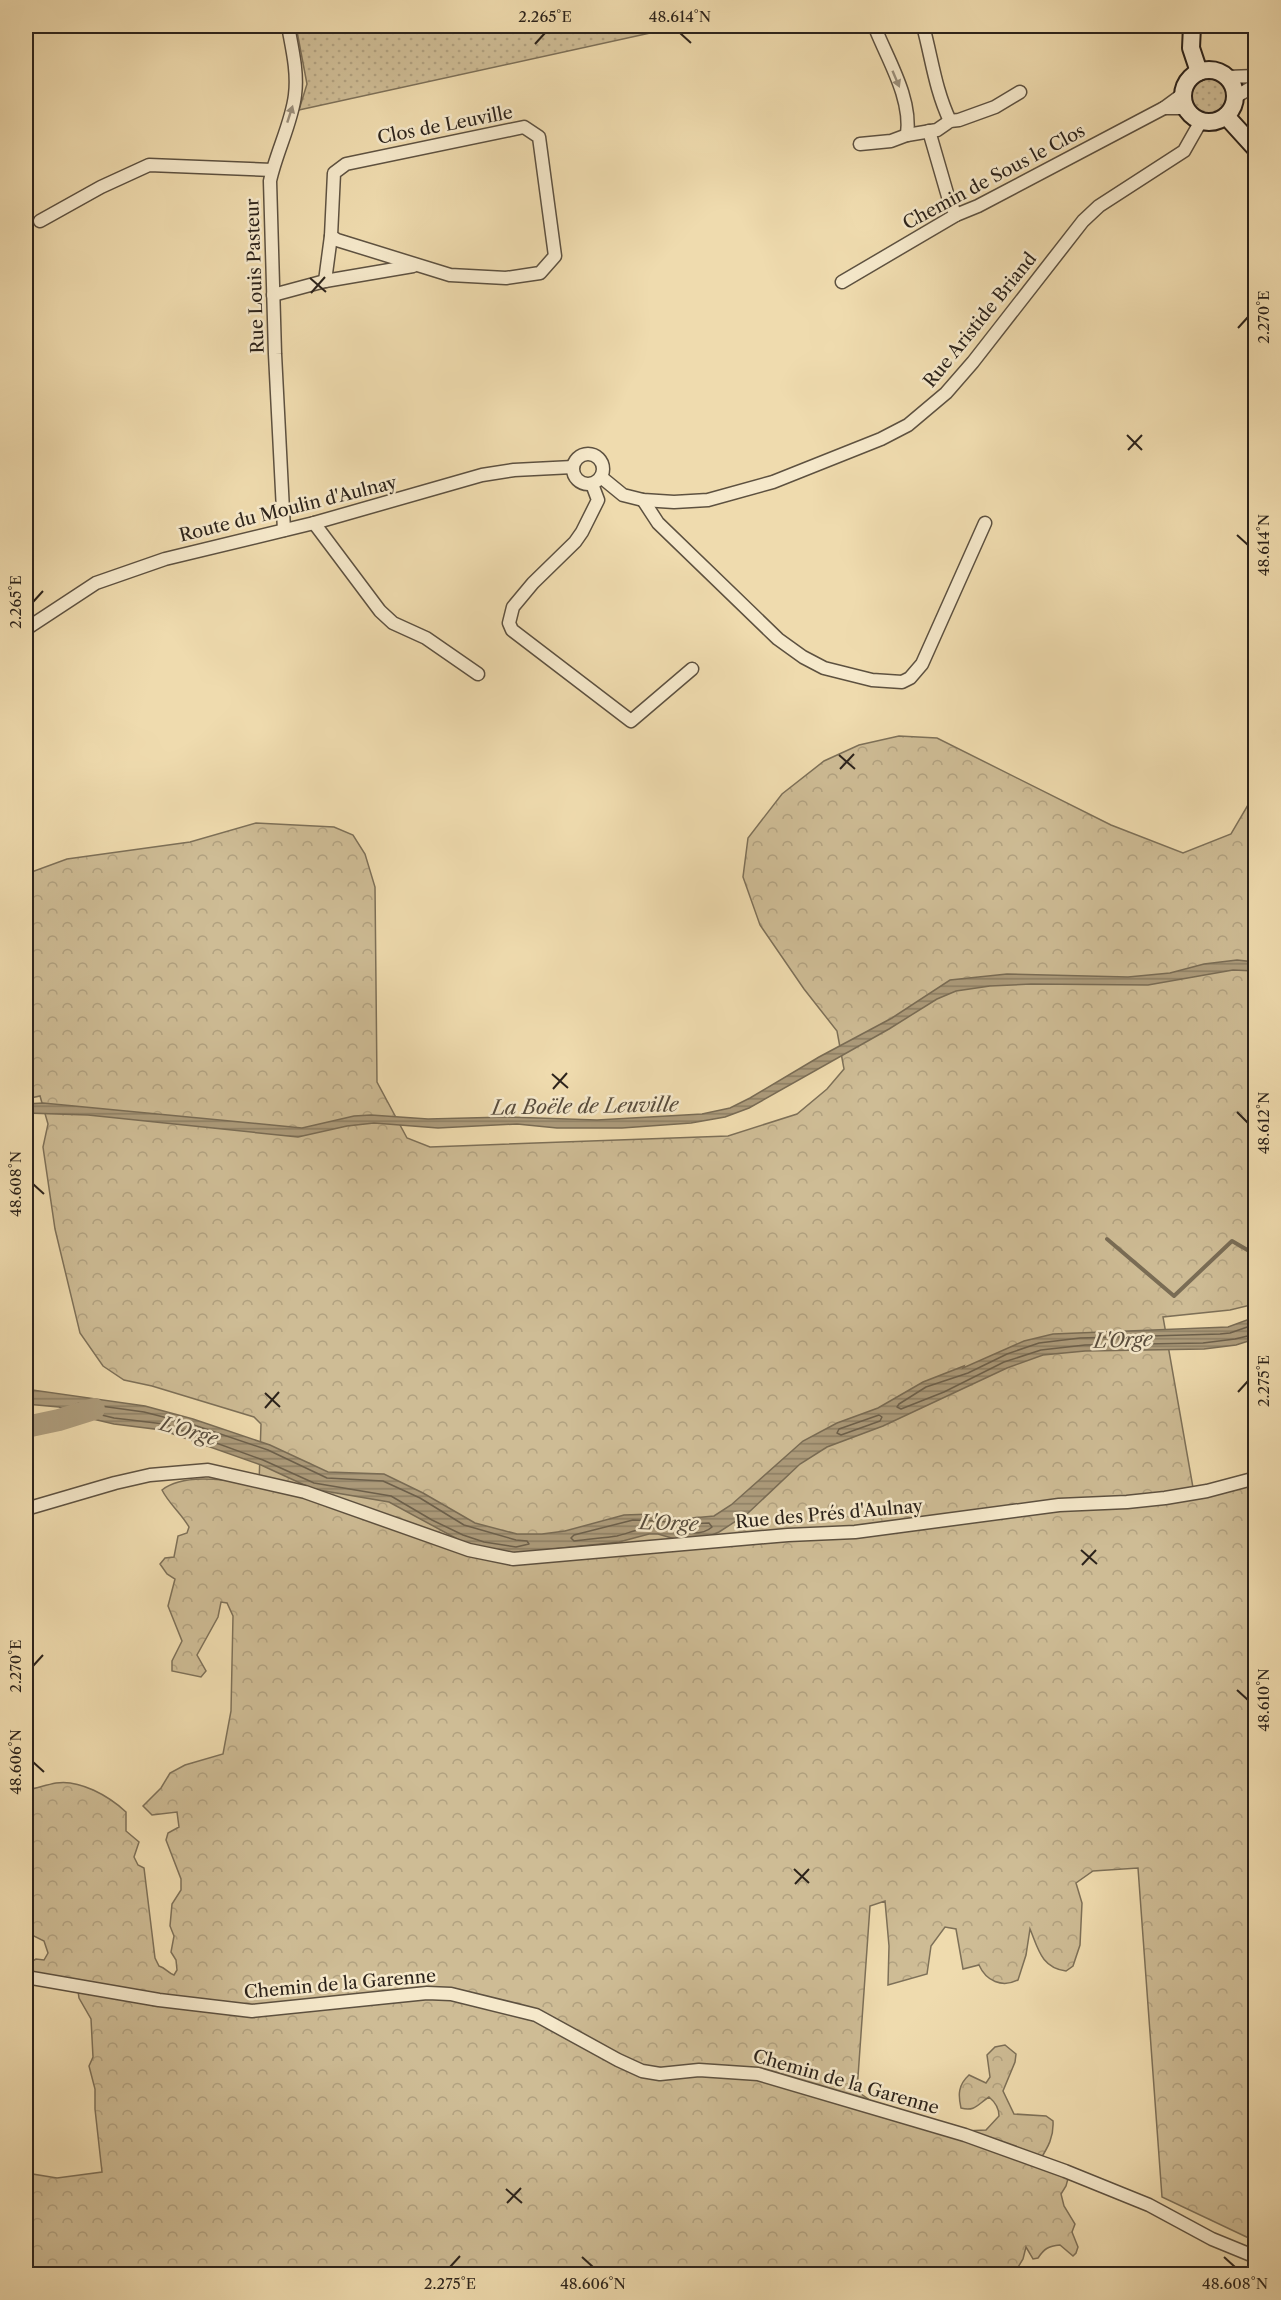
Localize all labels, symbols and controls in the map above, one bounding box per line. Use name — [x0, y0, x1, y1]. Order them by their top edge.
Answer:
text: 2.265°E — [518, 7, 572, 26]
text: 48.614°N — [649, 7, 711, 26]
one-way arrow — [892, 70, 902, 88]
street label: Clos de Leuville — [375, 101, 515, 149]
one-way arrow — [285, 105, 295, 123]
street label: Chemin de Sous le Clos — [899, 120, 1089, 234]
street label: Rue Louis Pasteur — [241, 198, 269, 354]
street label: Rue Aristide Briand — [919, 248, 1041, 392]
text: 2.270°E — [1254, 290, 1273, 344]
street label: Route du Moulin d'Aulnay — [177, 471, 400, 547]
text: 48.614°N — [1254, 514, 1273, 576]
text: 2.265°E — [6, 575, 25, 629]
water label: La Boële de Leuville — [489, 1092, 680, 1120]
text: 48.612°N — [1254, 1092, 1273, 1154]
text: 48.608°N — [6, 1151, 25, 1217]
water label: L'Orge — [1091, 1327, 1154, 1353]
text: 2.275°E — [1254, 1355, 1273, 1407]
water label: L'Orge — [155, 1411, 222, 1451]
street label: Rue des Prés d'Aulnay — [734, 1495, 925, 1533]
water label: L'Orge — [637, 1510, 700, 1536]
text: 2.270°E — [6, 1639, 25, 1693]
text: 48.610°N — [1254, 1668, 1273, 1732]
text: 48.606°N — [6, 1729, 25, 1795]
street label: Chemin de la Garenne — [243, 1965, 437, 2003]
street label: Chemin de la Garenne — [750, 2045, 942, 2119]
text: 2.275°E — [424, 2274, 476, 2293]
text: 48.606°N — [560, 2274, 626, 2293]
text: 48.608°N — [1202, 2274, 1268, 2293]

